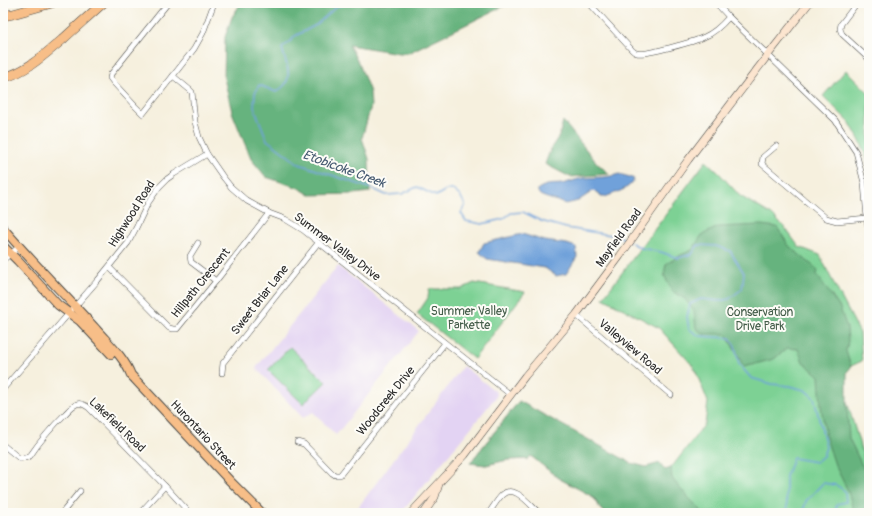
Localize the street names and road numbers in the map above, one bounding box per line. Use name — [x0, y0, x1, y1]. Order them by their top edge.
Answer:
street label: Highwood Road — [106, 178, 159, 250]
street label: Mayfield Road — [593, 206, 645, 270]
street label: Summer Valley Drive — [291, 210, 383, 284]
street label: Hillpath Crescent — [168, 245, 234, 321]
street label: Sweet Briar Lane — [228, 262, 292, 338]
street label: Valleyview Road — [595, 316, 665, 378]
street label: Woodcreek Drive — [354, 363, 418, 438]
street label: Lakefield Road — [86, 394, 148, 456]
street label: Hurontario Street — [167, 397, 239, 473]

